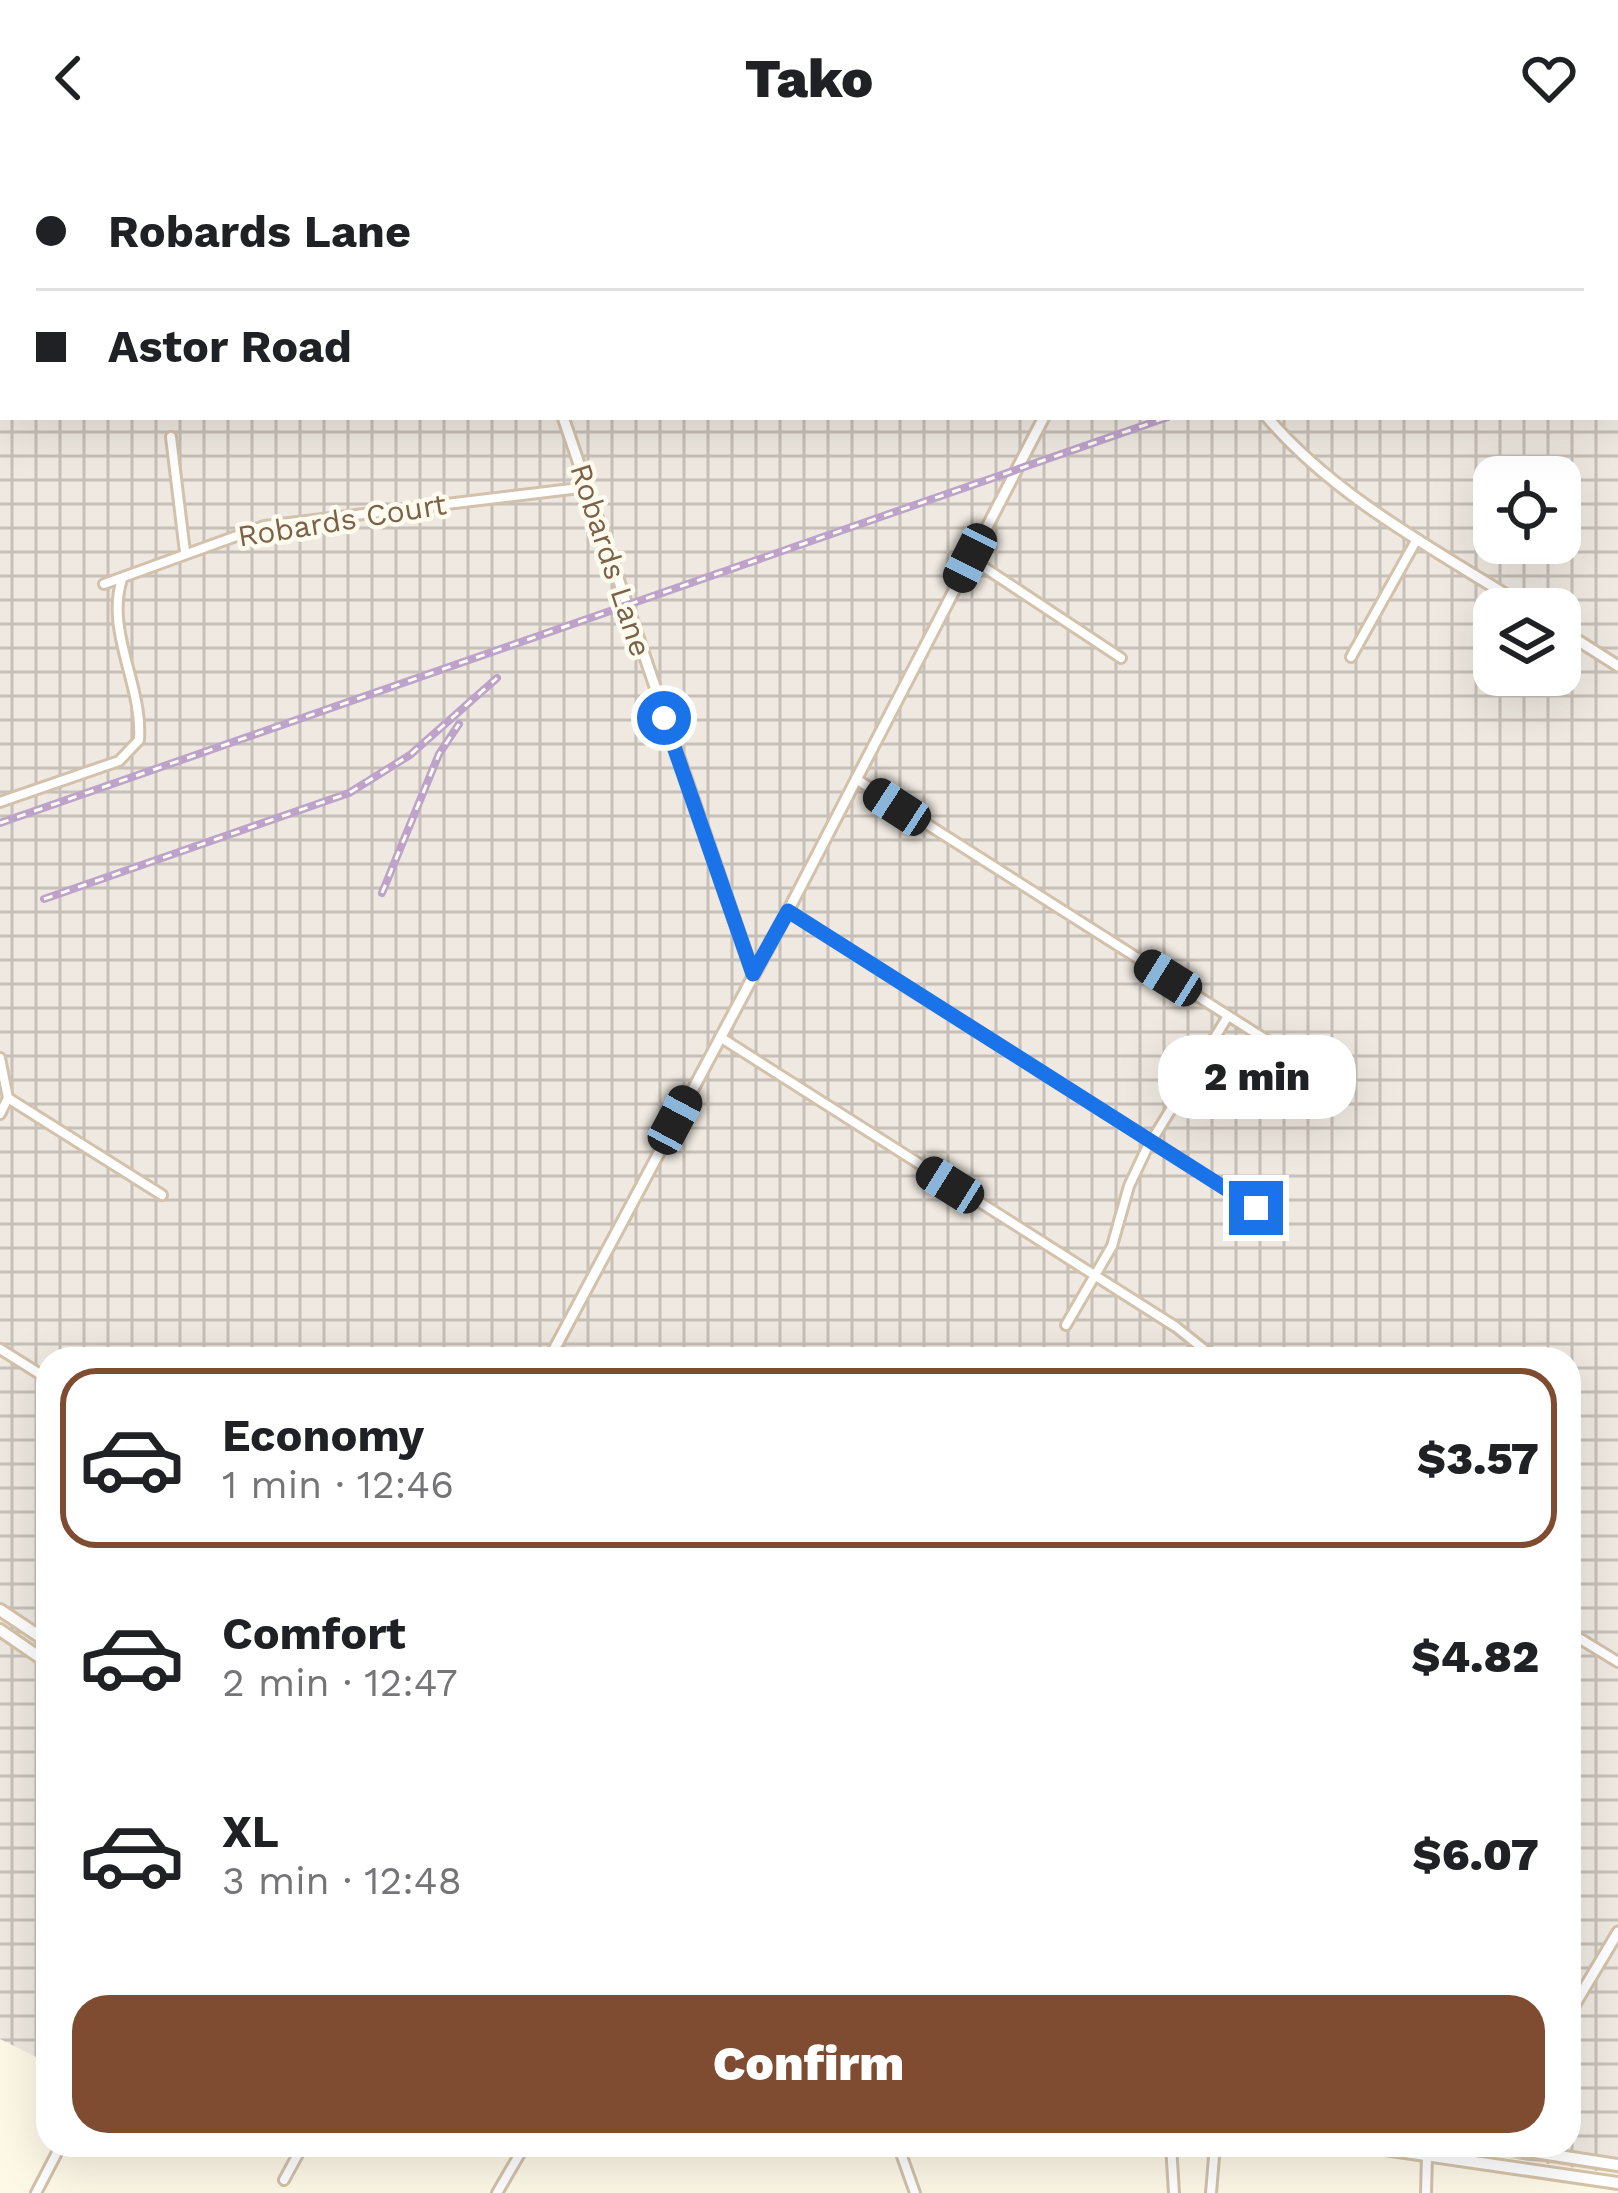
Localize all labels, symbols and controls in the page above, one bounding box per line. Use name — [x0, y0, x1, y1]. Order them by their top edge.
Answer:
icon: back — [36, 45, 102, 111]
icon: heart — [1516, 45, 1582, 111]
text: Tako — [745, 47, 873, 110]
text: Robards Lane — [108, 205, 411, 258]
text: Astor Road — [108, 320, 352, 373]
map controls — [1473, 456, 1581, 696]
button: locate — [1473, 456, 1581, 564]
street label: Robards Lane — [563, 459, 659, 661]
street label: Robards Court — [235, 486, 449, 554]
car — [938, 518, 1002, 598]
button: layers — [1473, 588, 1581, 696]
route start — [637, 691, 691, 745]
car — [857, 772, 937, 842]
car — [1128, 944, 1208, 1012]
callout: 2 min — [1157, 1034, 1355, 1118]
text: 2 min — [1204, 1054, 1310, 1099]
car — [642, 1080, 708, 1160]
car — [910, 1151, 990, 1219]
route end — [1229, 1181, 1283, 1235]
icon: car — [78, 1404, 186, 1512]
text: Economy — [222, 1409, 424, 1462]
text: $3.57 — [1417, 1432, 1539, 1485]
text: 1 min · 12:46 — [222, 1462, 454, 1507]
icon: car — [78, 1602, 186, 1710]
text: Comfort — [222, 1607, 406, 1660]
text: $4.82 — [1411, 1630, 1539, 1683]
text: 2 min · 12:47 — [222, 1660, 458, 1705]
icon: car — [78, 1800, 186, 1908]
text: XL — [222, 1805, 279, 1858]
text: $6.07 — [1413, 1828, 1539, 1881]
text: 3 min · 12:48 — [222, 1858, 462, 1903]
button: Confirm — [72, 1995, 1545, 2133]

